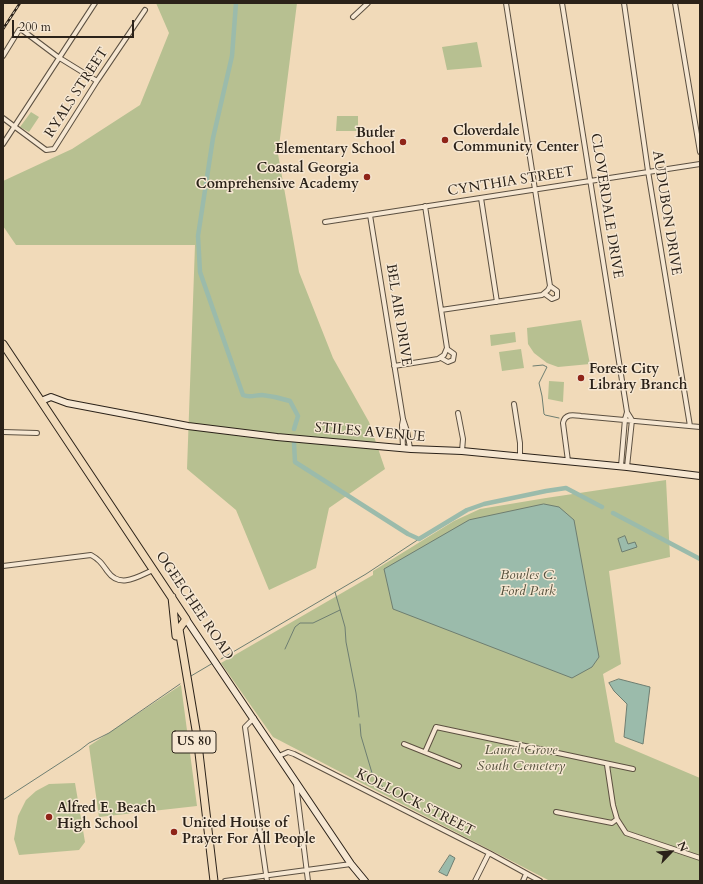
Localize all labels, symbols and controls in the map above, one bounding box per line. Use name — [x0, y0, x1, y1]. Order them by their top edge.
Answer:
scale bar — [14, 12, 136, 38]
text: 200 m — [19, 19, 51, 35]
street label: RYALS STREET — [42, 45, 112, 141]
place label: Cloverdale Community Center — [453, 124, 579, 156]
place label: Butler Elementary School — [275, 126, 395, 158]
street label: CLOVERDALE DRIVE — [586, 132, 626, 280]
marker: Cloverdale Community Center — [440, 135, 450, 145]
marker: Butler Elementary School — [398, 137, 408, 147]
street label: AUDUBON DRIVE — [648, 149, 684, 277]
place label: Coastal Georgia Comprehensive Academy — [196, 161, 359, 194]
street label: CYNTHIA STREET — [446, 164, 576, 200]
marker: Coastal Georgia Comprehensive Academy — [362, 172, 372, 182]
street label: BEL AIR DRIVE — [382, 263, 414, 367]
place label: Forest City Library Branch — [589, 362, 687, 394]
marker: Forest City Library Branch — [576, 373, 586, 383]
street label: STILES AVENUE — [314, 420, 426, 446]
street label: OGEECHEE ROAD — [152, 549, 236, 663]
park label: Bowles C. Ford Park — [500, 568, 556, 600]
road number: US 80 — [172, 731, 216, 753]
park label: Laurel Grove South Cemetery — [477, 743, 565, 776]
street label: KOLLOCK STREET — [353, 766, 477, 840]
place label: Alfred E. Beach High School — [57, 801, 156, 834]
marker: Alfred E. Beach High School — [44, 812, 54, 822]
place label: United House of Prayer For All People — [182, 816, 316, 848]
marker: United House of Prayer For All People — [169, 827, 179, 837]
north arrow — [651, 832, 691, 872]
text: N — [674, 839, 691, 854]

